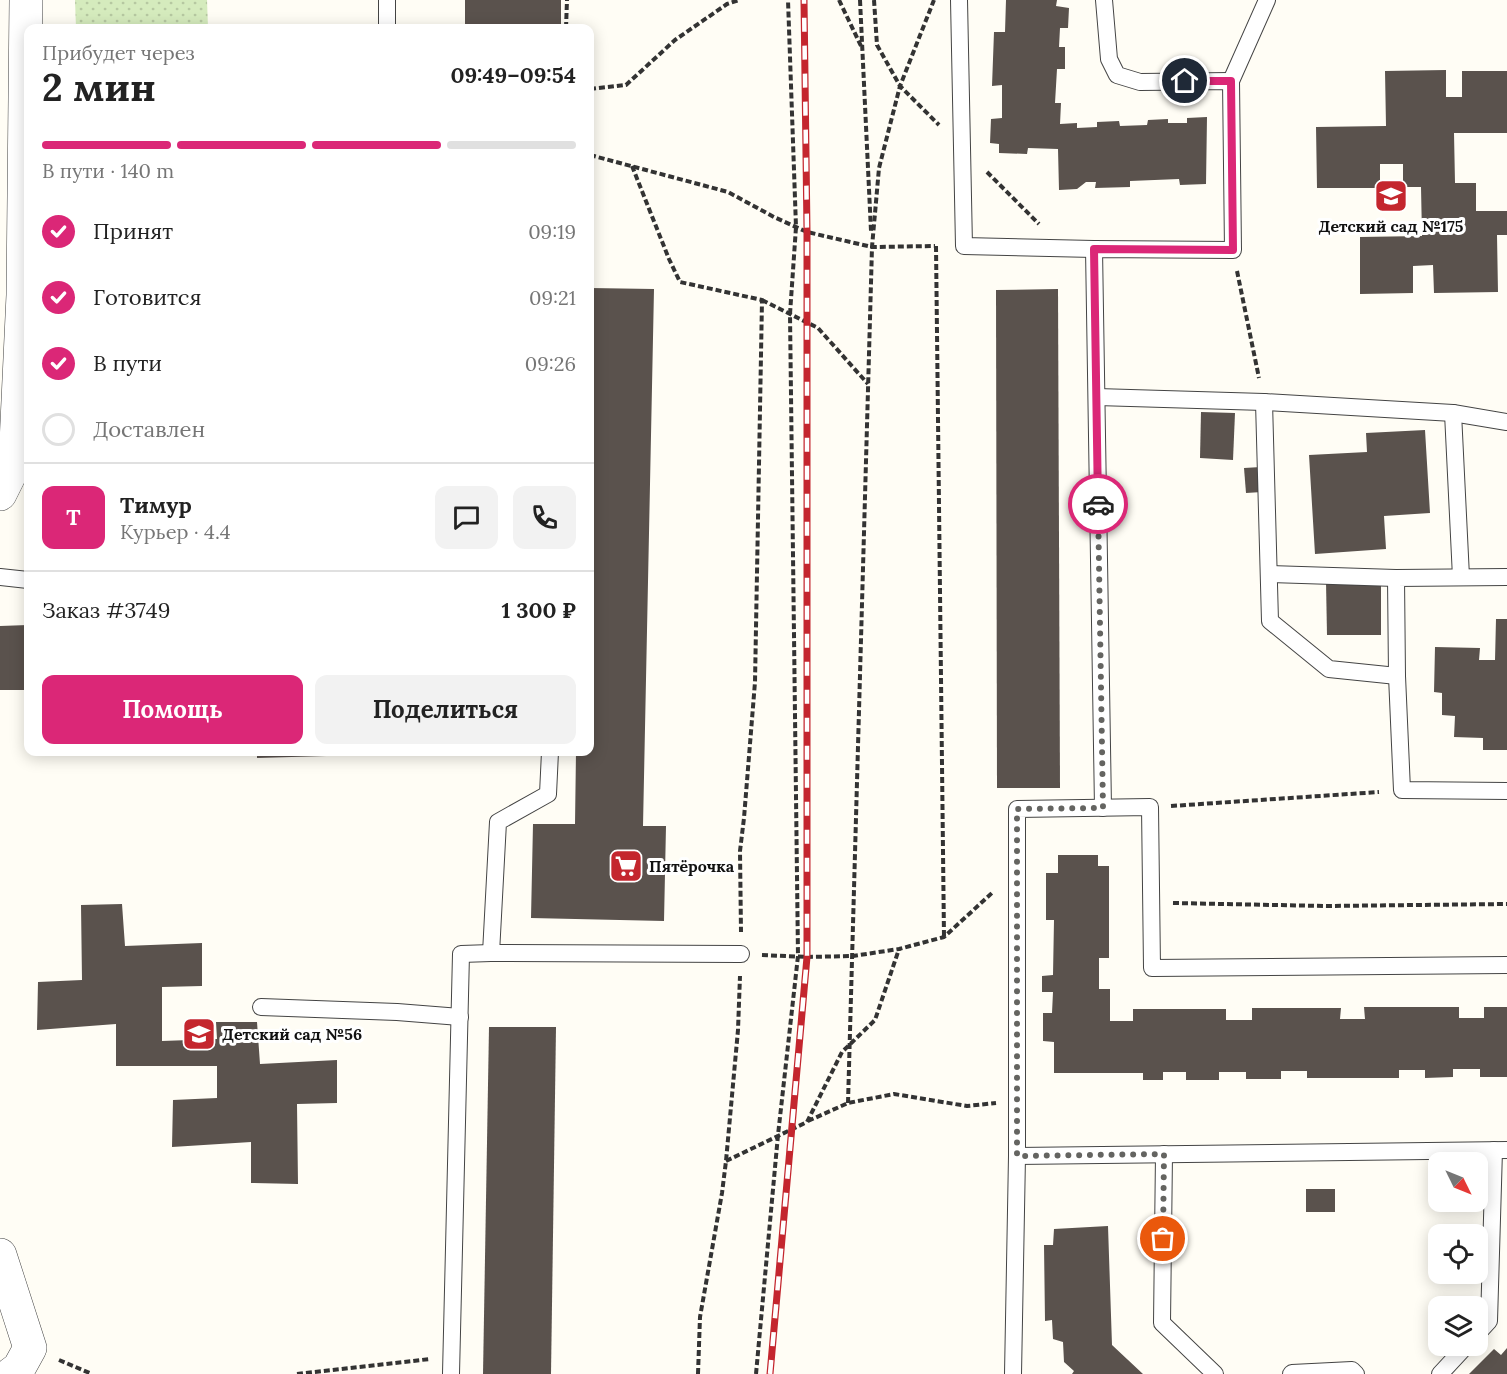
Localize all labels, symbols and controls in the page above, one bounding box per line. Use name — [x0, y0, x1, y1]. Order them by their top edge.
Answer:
text: Прибудет через — [42, 40, 195, 65]
pin — [1159, 55, 1210, 106]
text: 09:49–09:54 — [450, 61, 576, 89]
text: 2 мин — [42, 62, 156, 112]
icon: home — [1168, 64, 1201, 97]
text: В пути · 140 m — [42, 158, 174, 183]
school or university icon: Детский сад №175 — [1373, 178, 1409, 214]
icon: check — [42, 215, 75, 248]
place label: Детский сад №175 — [1319, 216, 1464, 236]
text: Принят — [93, 217, 173, 245]
text: 09:19 — [528, 219, 576, 244]
icon: check — [42, 281, 75, 314]
text: Готовится — [93, 283, 202, 311]
text: 09:21 — [529, 285, 576, 310]
icon: check — [42, 347, 75, 380]
text: В пути — [93, 349, 162, 377]
text: 09:26 — [525, 351, 576, 376]
text: Доставлен — [93, 415, 205, 443]
courier — [1068, 474, 1128, 534]
button: chat — [435, 486, 498, 549]
button: phone — [513, 486, 576, 549]
icon: car — [1082, 488, 1115, 521]
text: Тимур — [120, 491, 192, 519]
text: Т — [66, 503, 81, 531]
text: Курьер · 4.4 — [120, 519, 231, 544]
text: Заказ #3749 — [42, 596, 170, 624]
text: 1 300 ₽ — [502, 596, 576, 624]
button: Помощь — [42, 675, 303, 744]
button: Поделиться — [315, 675, 576, 744]
supermarket icon: Пятёрочка — [608, 848, 644, 884]
place label: Пятёрочка — [649, 856, 735, 876]
school or university icon: Детский сад №56 — [181, 1016, 217, 1052]
place label: Детский сад №56 — [222, 1024, 362, 1044]
north arrow — [1428, 1152, 1488, 1212]
map controls — [1428, 1152, 1488, 1356]
pin — [1137, 1213, 1188, 1264]
icon: bag — [1146, 1222, 1179, 1255]
button: locate — [1428, 1224, 1488, 1284]
button: layers — [1428, 1296, 1488, 1356]

